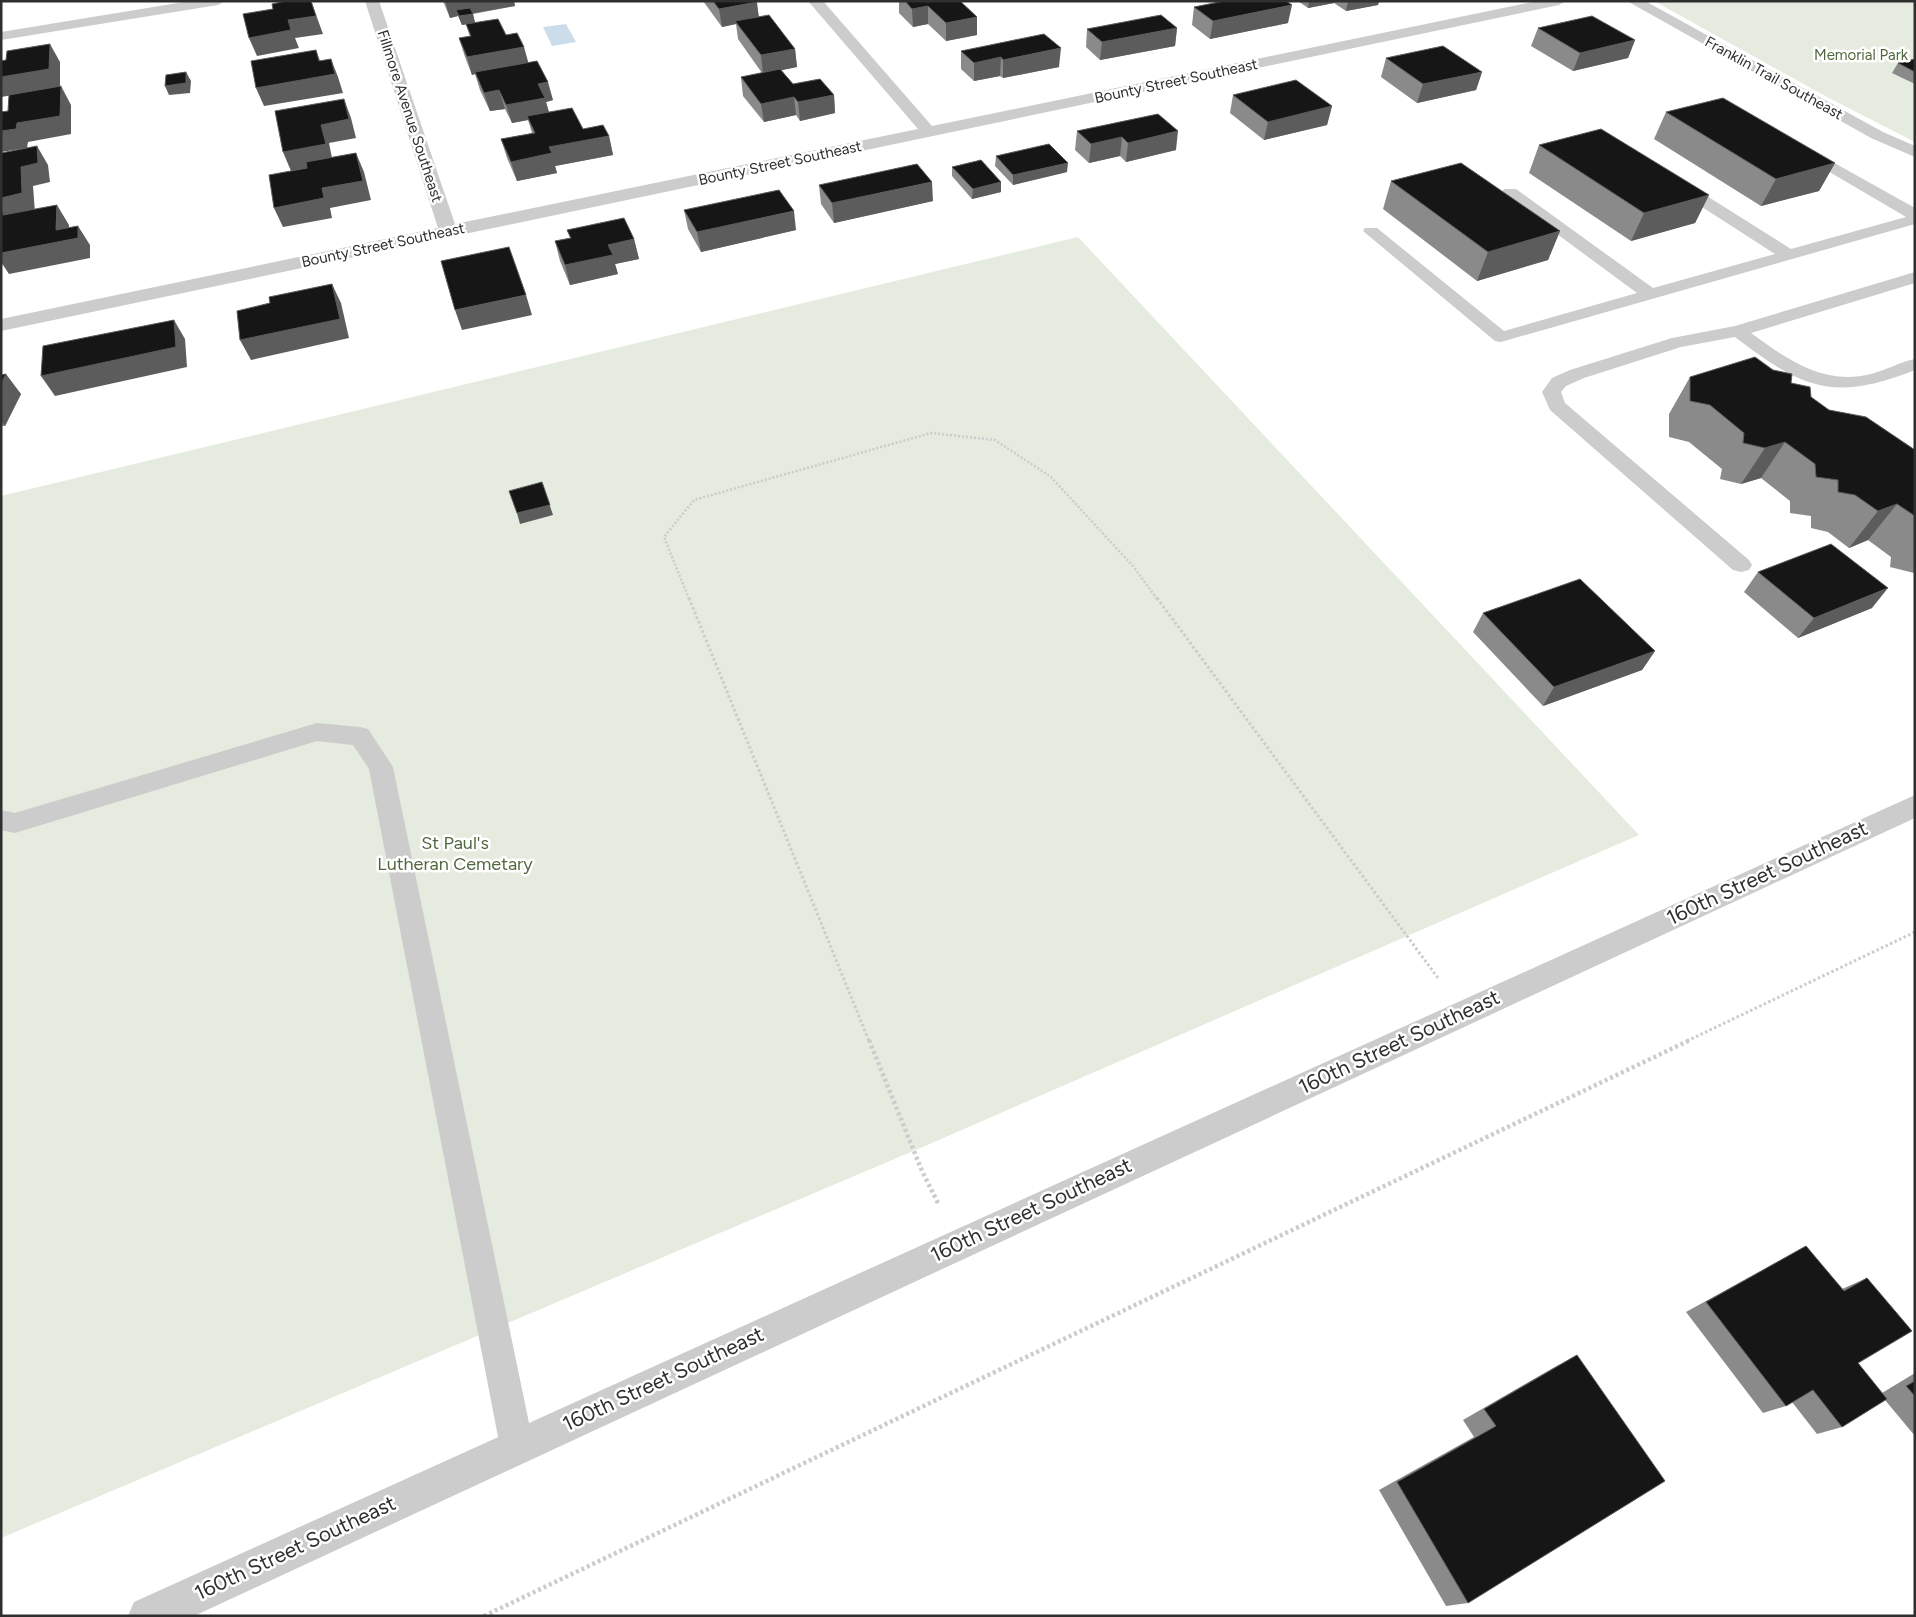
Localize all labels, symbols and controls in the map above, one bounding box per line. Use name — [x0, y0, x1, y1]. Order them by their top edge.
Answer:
street label: Fillmore Avenue Southeast — [374, 28, 446, 205]
street label: Franklin Trail Southeast — [1702, 33, 1846, 124]
park label: Memorial Park — [1814, 46, 1909, 64]
street label: Bounty Street Southeast — [1093, 55, 1260, 107]
street label: Bounty Street Southeast — [697, 137, 864, 189]
street label: Bounty Street Southeast — [300, 219, 467, 271]
street label: 160th Street Southeast — [1662, 815, 1871, 930]
park label: St Paul's Lutheran Cemetary — [377, 832, 533, 875]
street label: 160th Street Southeast — [1294, 984, 1503, 1099]
street label: 160th Street Southeast — [926, 1152, 1135, 1267]
street label: 160th Street Southeast — [558, 1321, 767, 1436]
street label: 160th Street Southeast — [190, 1490, 399, 1605]

